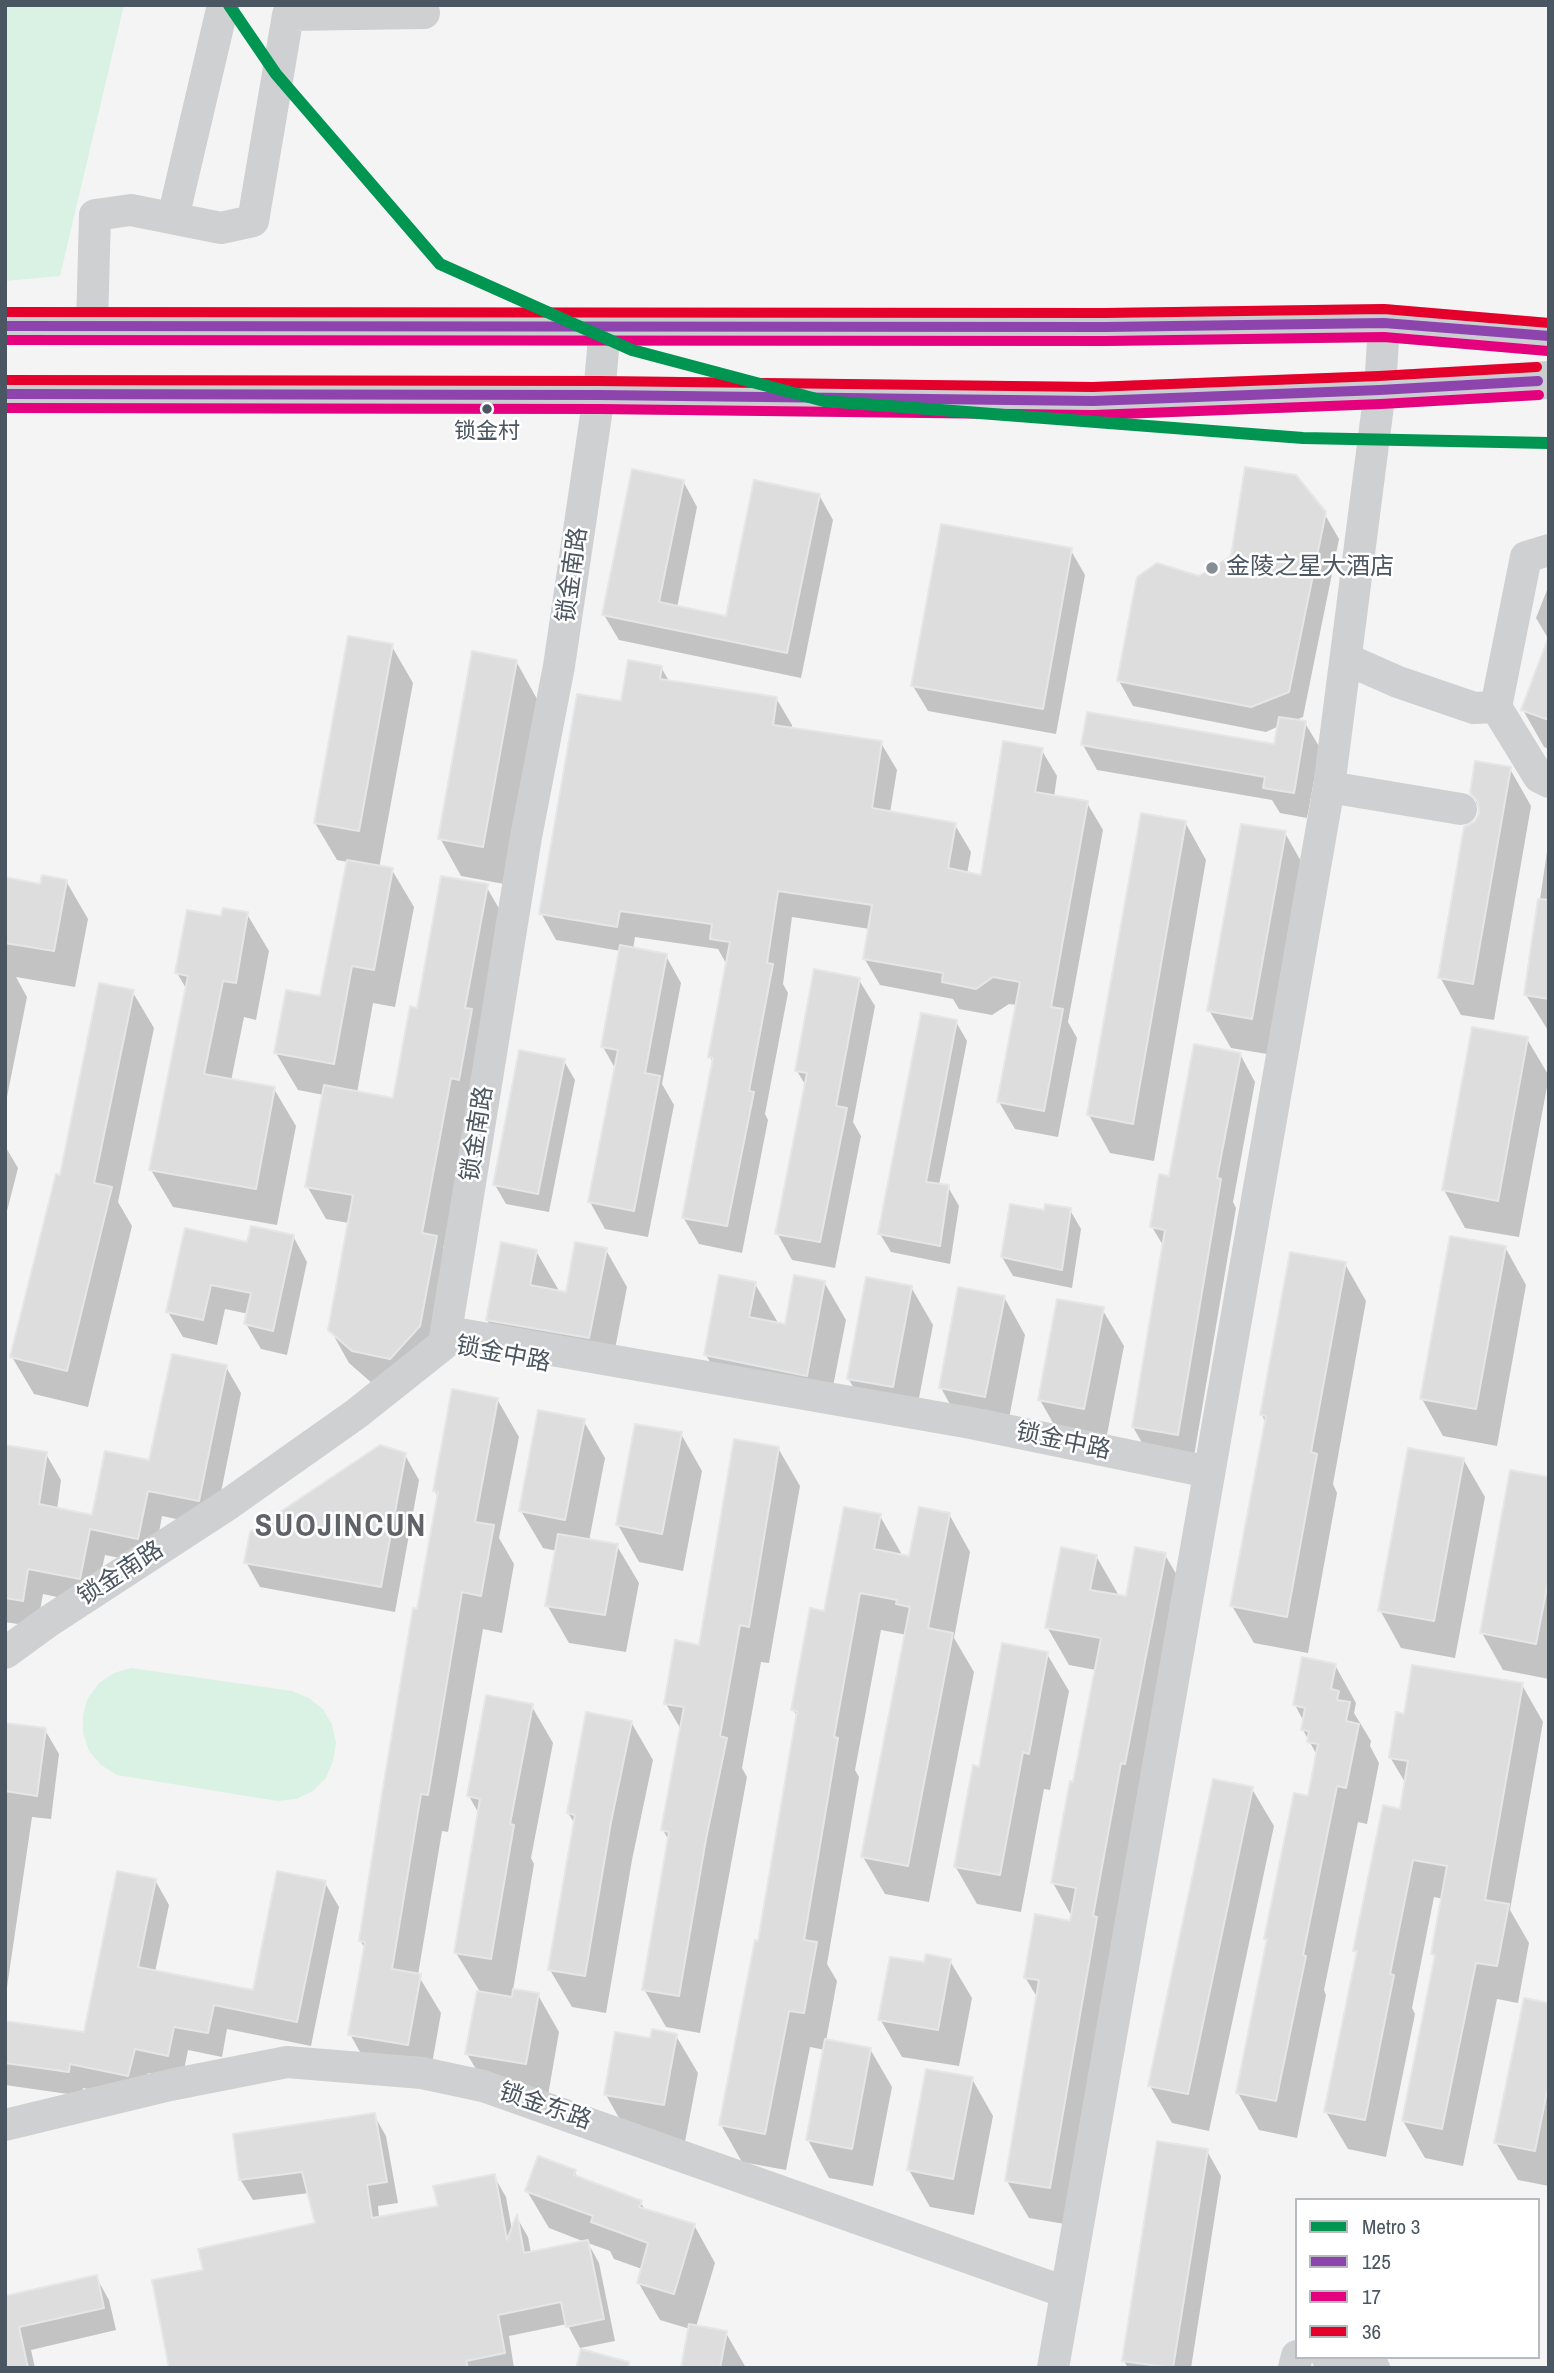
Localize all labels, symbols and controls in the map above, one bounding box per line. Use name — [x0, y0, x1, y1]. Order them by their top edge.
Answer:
marker: 锁金村 — [480, 402, 494, 416]
place label: 锁金村 — [454, 419, 520, 445]
street label: 锁金南路 — [552, 525, 594, 625]
place label: 金陵之星大酒店 — [1226, 554, 1394, 582]
marker: 金陵之星大酒店 — [1204, 560, 1220, 576]
street label: 锁金南路 — [456, 1084, 500, 1184]
street label: 锁金中路 — [453, 1332, 553, 1378]
street label: 锁金中路 — [1013, 1418, 1113, 1466]
district label: SUOJINCUN — [256, 1508, 426, 1546]
street label: 锁金南路 — [73, 1536, 169, 1612]
street label: 锁金东路 — [495, 2078, 595, 2136]
legend — [1295, 2198, 1540, 2359]
text: Metro 3 — [1362, 2212, 1420, 2241]
text: 125 — [1362, 2247, 1391, 2276]
text: 17 — [1362, 2282, 1381, 2311]
text: 36 — [1362, 2317, 1381, 2346]

